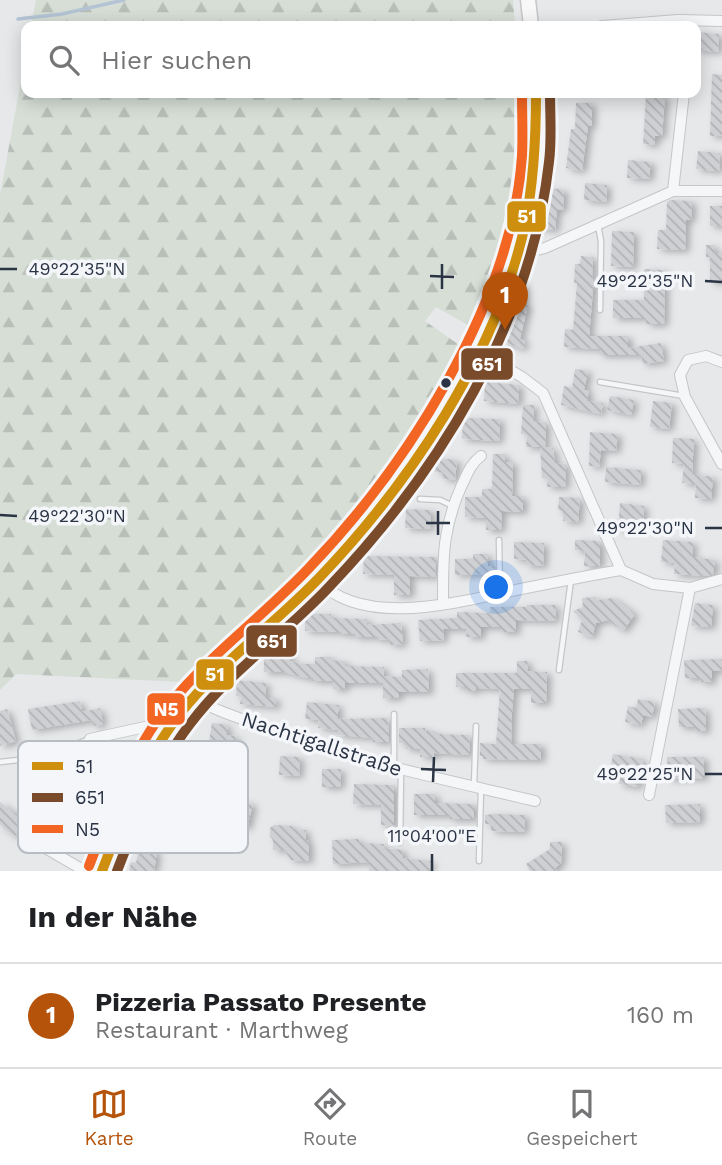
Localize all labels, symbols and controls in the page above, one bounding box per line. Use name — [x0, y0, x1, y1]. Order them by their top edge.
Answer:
search box — [21, 21, 701, 98]
icon: search — [45, 41, 83, 79]
text: Hier suchen — [101, 45, 252, 75]
line badge: 51 — [506, 200, 547, 233]
text: 51 — [517, 205, 537, 228]
text: 49°22'35"N — [28, 258, 126, 279]
text: 49°22'35"N — [596, 270, 694, 291]
pin: 1 — [482, 272, 528, 330]
line badge: 651 — [460, 347, 514, 381]
text: 651 — [472, 353, 502, 376]
unlabelled marker — [439, 376, 453, 390]
text: 49°22'30"N — [28, 505, 126, 526]
text: 49°22'30"N — [596, 517, 694, 538]
your location — [479, 570, 513, 604]
line badge: 651 — [245, 624, 298, 658]
text: 651 — [257, 630, 287, 653]
line badge: 51 — [195, 658, 235, 691]
text: 51 — [205, 663, 225, 686]
line badge: N5 — [146, 692, 186, 726]
text: N5 — [153, 698, 179, 721]
street label: Nachtigallstraße — [239, 706, 406, 781]
legend — [18, 741, 248, 853]
text: 51 — [75, 755, 93, 778]
text: 49°22'25"N — [596, 763, 694, 784]
text: 651 — [75, 786, 105, 809]
text: N5 — [75, 818, 100, 841]
text: 11°04'00"E — [388, 825, 476, 846]
text: In der Nähe — [28, 899, 197, 934]
text: Pizzeria Passato Presente — [95, 987, 427, 1017]
text: 1 — [46, 1002, 56, 1029]
text: 160 m — [627, 1002, 694, 1029]
text: Restaurant · Marthweg — [95, 1017, 348, 1044]
tab: Karte — [85, 1085, 134, 1150]
tab: Route — [303, 1085, 357, 1150]
tab: Gespeichert — [526, 1085, 637, 1150]

